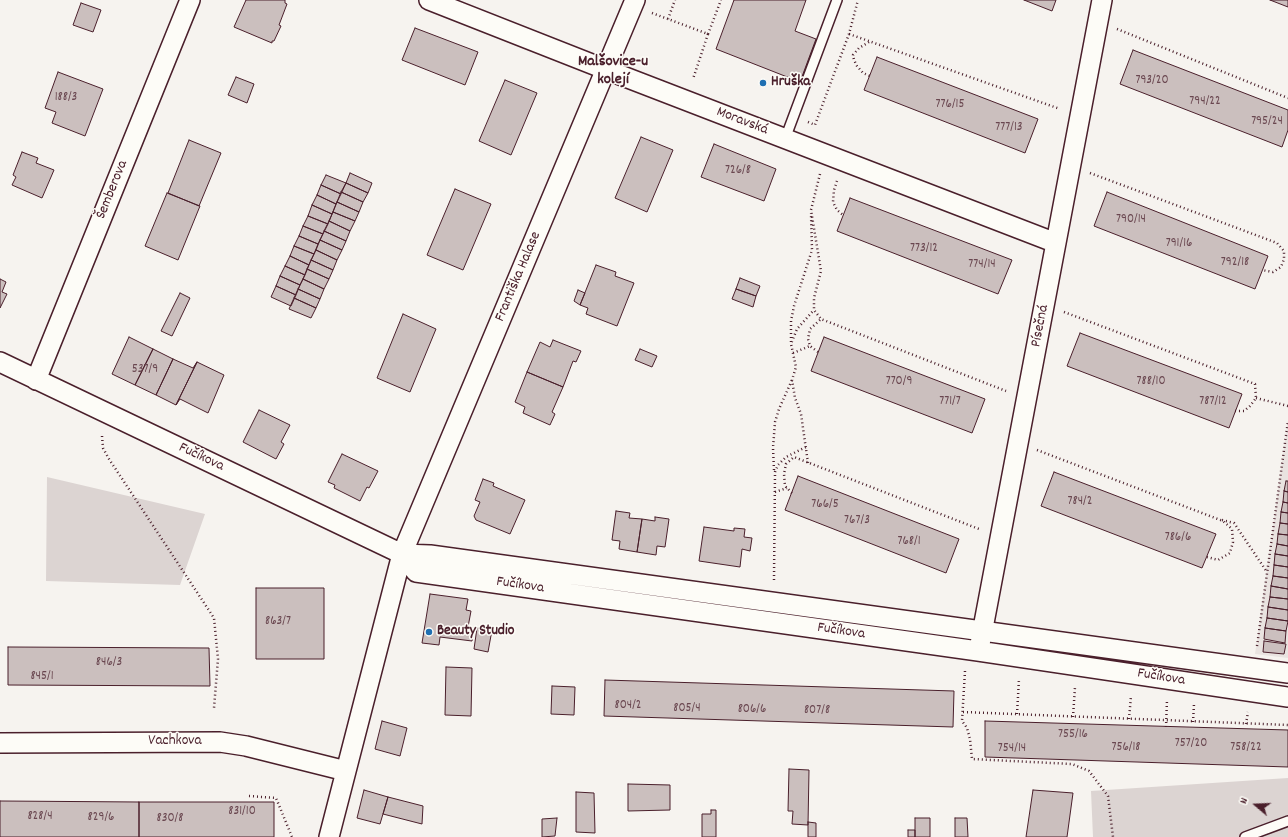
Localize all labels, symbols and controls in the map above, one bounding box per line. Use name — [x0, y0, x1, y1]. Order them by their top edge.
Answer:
district label: Malšovice-u kolejí — [578, 53, 648, 91]
house number: 793/20 — [1135, 73, 1169, 89]
place label: Hruška — [771, 74, 810, 92]
marker: Hruška — [758, 78, 768, 88]
house number: 188/3 — [55, 90, 77, 106]
house number: 794/22 — [1189, 94, 1221, 110]
house number: 776/15 — [936, 97, 964, 113]
street label: Moravská — [713, 104, 771, 140]
house number: 795/24 — [1251, 114, 1283, 130]
house number: 777/13 — [995, 120, 1023, 136]
street label: Šemberova — [93, 158, 133, 222]
house number: 726/8 — [725, 163, 751, 179]
house number: 790/14 — [1116, 212, 1146, 228]
street label: Františka Halase — [492, 229, 546, 325]
house number: 791/16 — [1166, 236, 1192, 252]
house number: 773/12 — [910, 241, 938, 257]
house number: 792/18 — [1221, 255, 1249, 271]
house number: 774/14 — [968, 257, 996, 273]
street label: Písečná — [1028, 303, 1054, 349]
house number: 537/9 — [132, 362, 158, 378]
house number: 770/9 — [886, 374, 912, 390]
house number: 788/10 — [1136, 374, 1166, 390]
house number: 771/7 — [939, 394, 961, 410]
house number: 787/12 — [1199, 394, 1227, 410]
street label: Fučíkova — [175, 440, 227, 476]
house number: 784/2 — [1068, 494, 1092, 510]
house number: 766/5 — [811, 497, 839, 513]
house number: 767/3 — [844, 513, 870, 529]
house number: 786/6 — [1165, 530, 1191, 546]
house number: 768/1 — [897, 534, 921, 550]
street label: Fučíkova — [495, 574, 545, 598]
house number: 863/7 — [265, 614, 291, 630]
street label: Fučíkova — [816, 620, 866, 644]
place label: Beauty Studio — [437, 623, 514, 641]
marker: Beauty Studio — [424, 627, 434, 637]
house number: 846/3 — [96, 655, 122, 671]
street label: Fučíkova — [1136, 665, 1186, 691]
house number: 845/1 — [30, 669, 54, 685]
house number: 804/2 — [614, 698, 642, 714]
house number: 805/4 — [673, 701, 701, 717]
house number: 806/6 — [738, 702, 766, 718]
house number: 807/8 — [804, 703, 830, 719]
house number: 755/16 — [1058, 727, 1088, 743]
street label: Vachkova — [148, 733, 202, 751]
house number: 757/20 — [1175, 736, 1207, 752]
house number: 756/18 — [1111, 740, 1141, 756]
house number: 758/22 — [1230, 740, 1262, 756]
house number: 754/14 — [998, 741, 1026, 757]
north arrow — [1236, 785, 1276, 825]
text: N — [1236, 796, 1253, 806]
house number: 831/10 — [228, 804, 256, 820]
house number: 828/4 — [27, 809, 53, 825]
house number: 829/6 — [88, 810, 114, 826]
house number: 830/8 — [157, 811, 183, 827]

